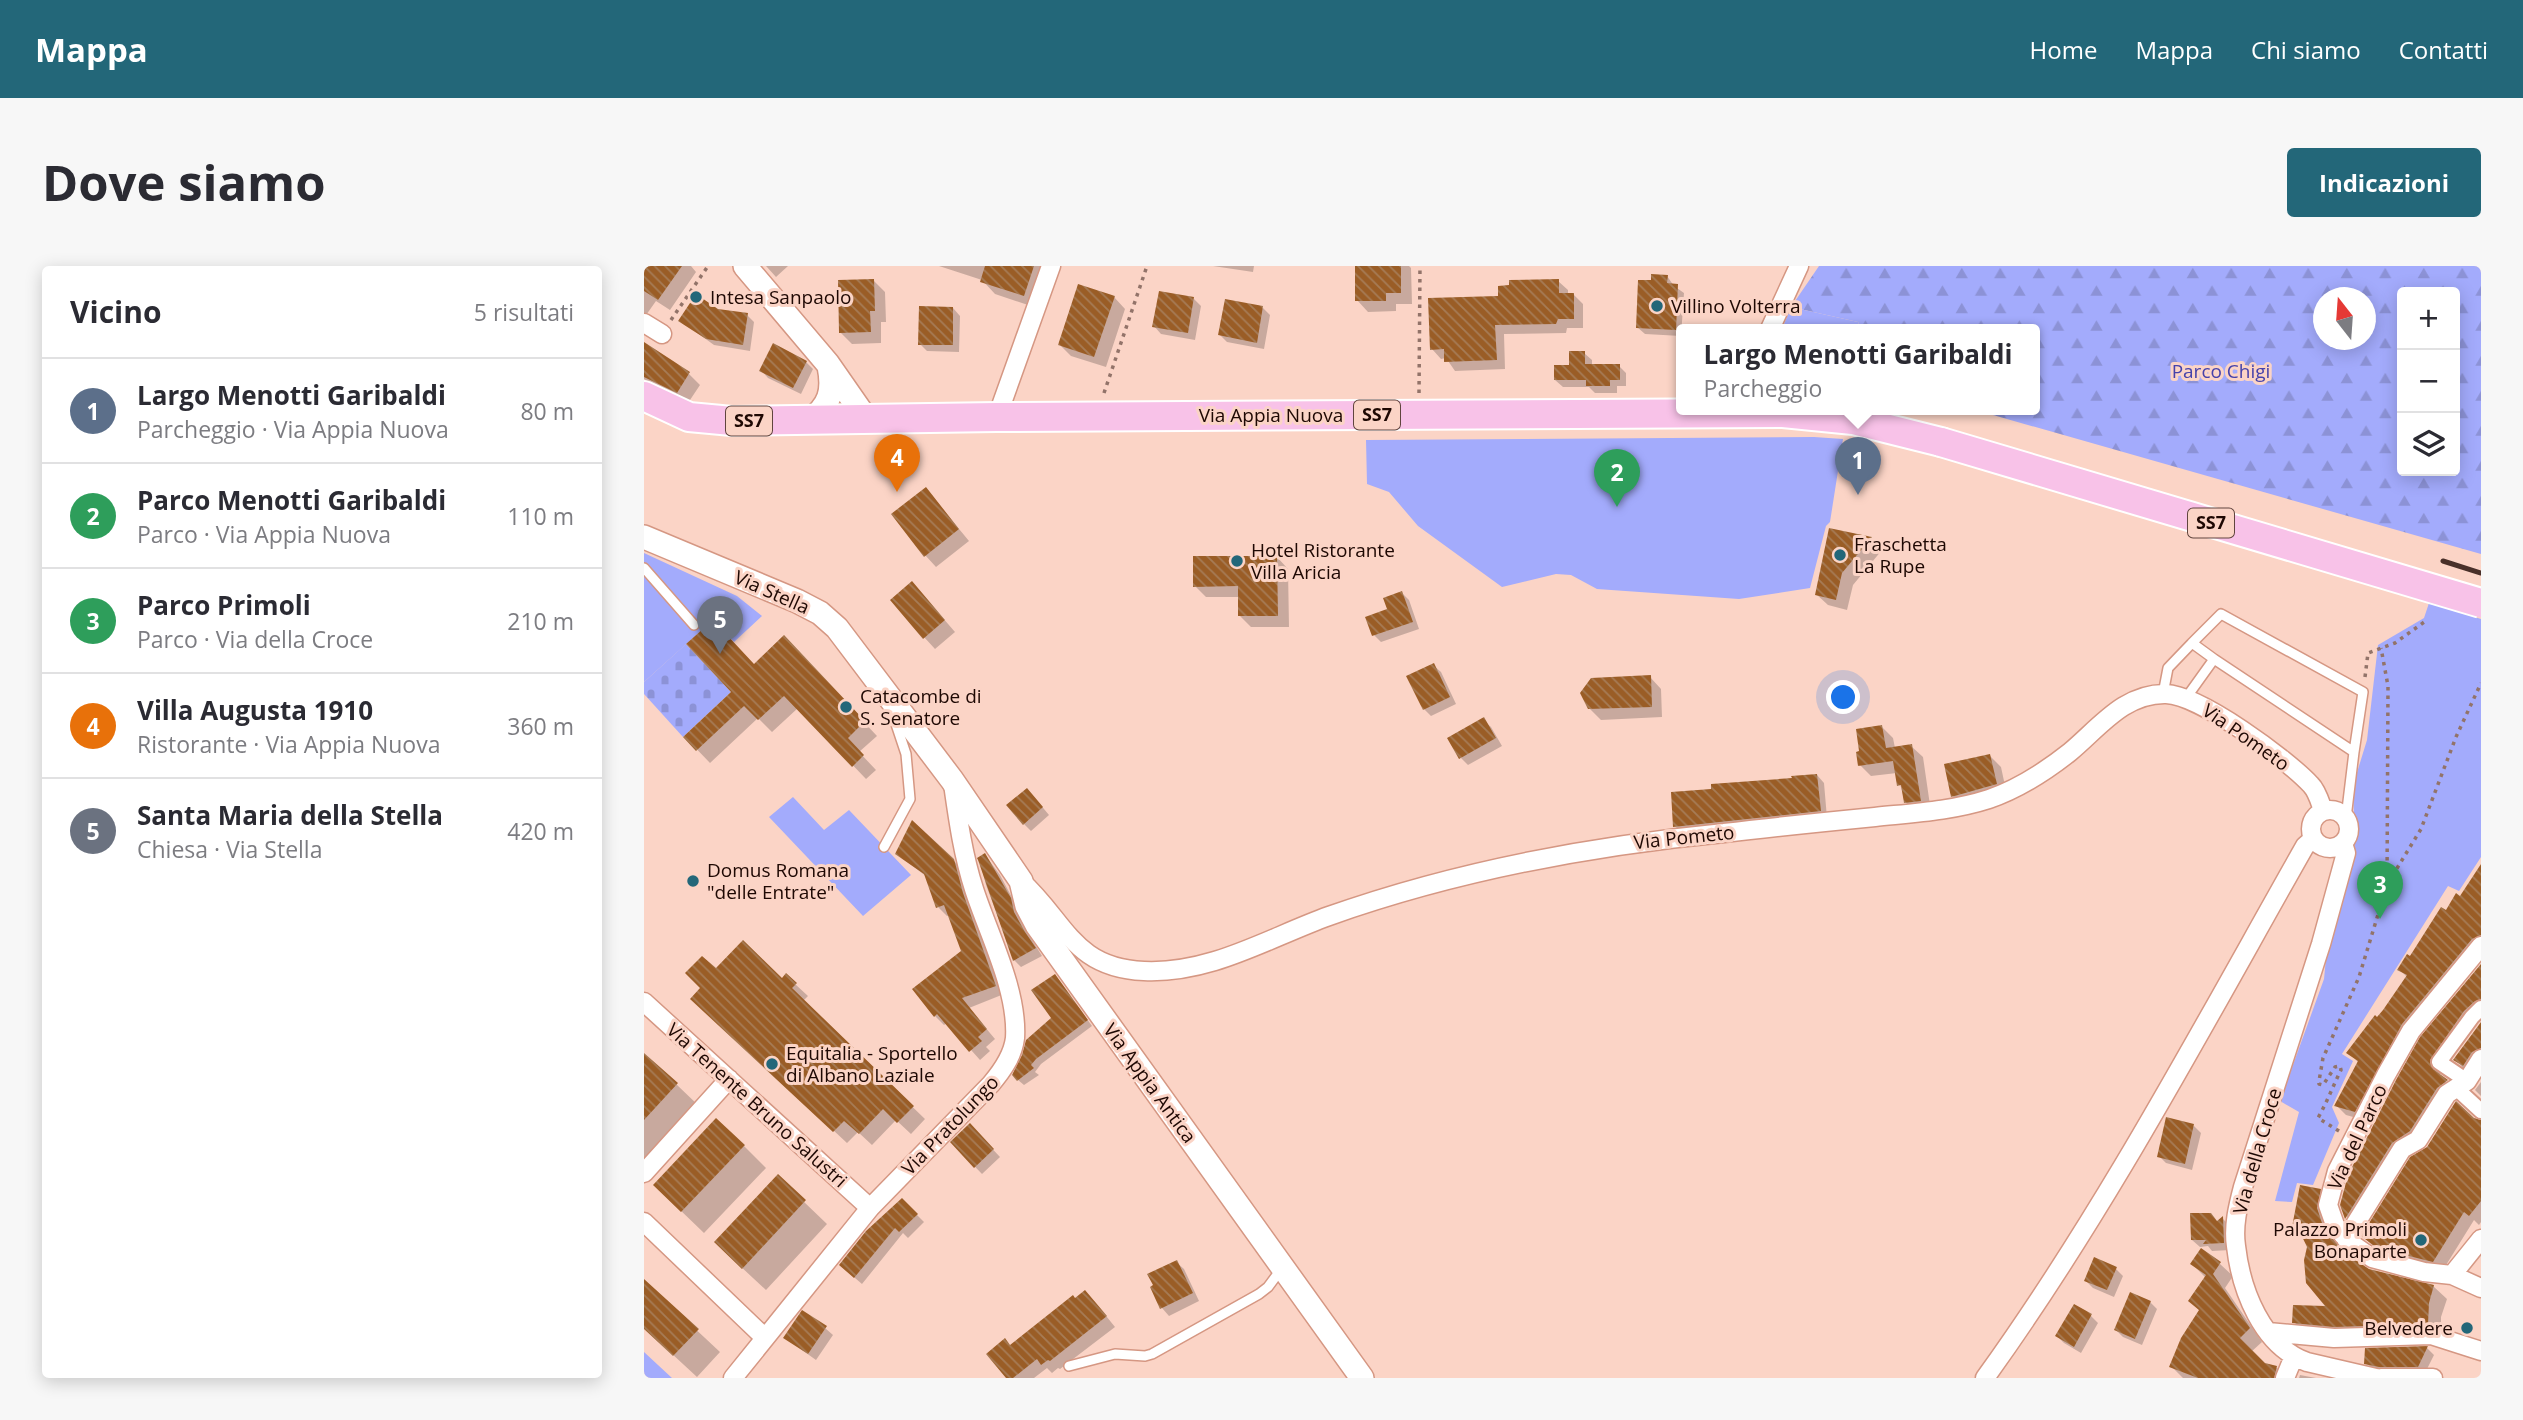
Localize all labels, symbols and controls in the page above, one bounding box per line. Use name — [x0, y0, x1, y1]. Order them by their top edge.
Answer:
text: Mappa — [35, 27, 148, 72]
text: Home — [2030, 33, 2097, 66]
text: Mappa — [2135, 33, 2213, 66]
text: Chi siamo — [2251, 33, 2361, 66]
text: Contatti — [2399, 33, 2488, 66]
button: Indicazioni — [2287, 148, 2481, 217]
text: Dove siamo — [42, 149, 326, 215]
place label: Intesa Sanpaolo — [710, 284, 851, 310]
north arrow — [2313, 287, 2376, 350]
map controls — [2397, 287, 2460, 476]
button: + — [2397, 287, 2460, 350]
marker: Intesa Sanpaolo — [688, 289, 704, 305]
text: Vicino — [70, 291, 162, 332]
place label: Villino Volterra — [1671, 293, 1801, 319]
text: 5 risultati — [474, 296, 574, 328]
marker: Villino Volterra — [1649, 298, 1665, 314]
popup — [1676, 324, 2040, 415]
text: Largo Menotti Garibaldi — [1704, 336, 2012, 372]
button: − — [2397, 350, 2460, 413]
park label: Parco Chigi — [2172, 358, 2270, 384]
text: Parcheggio — [1704, 372, 1822, 404]
text: Largo Menotti Garibaldi — [137, 377, 446, 413]
text: 1 — [86, 395, 100, 427]
text: 80 m — [520, 395, 574, 427]
road number: SS7 — [1354, 400, 1400, 430]
street label: Via Appia Nuova — [1199, 402, 1343, 428]
road number: SS7 — [726, 406, 772, 436]
text: Parcheggio · Via Appia Nuova — [137, 413, 449, 445]
button: layers — [2397, 413, 2460, 476]
pin: 4 — [874, 434, 920, 492]
pin: 1 — [1835, 437, 1881, 495]
pin: 2 — [1594, 449, 1640, 507]
text: Parco Menotti Garibaldi — [137, 482, 446, 518]
text: 2 — [86, 500, 100, 532]
text: 110 m — [507, 500, 574, 532]
road number: SS7 — [2188, 509, 2234, 538]
text: Parco · Via Appia Nuova — [137, 518, 391, 550]
place label: Fraschetta La Rupe — [1854, 531, 1947, 579]
place label: Hotel Ristorante Villa Aricia — [1251, 537, 1395, 585]
marker: Fraschetta La Rupe — [1832, 547, 1848, 563]
marker: Hotel Ristorante Villa Aricia — [1229, 553, 1245, 569]
street label: Via Stella — [730, 564, 814, 620]
text: Parco Primoli — [137, 587, 311, 623]
pin: 5 — [697, 596, 743, 654]
text: 3 — [86, 605, 100, 637]
text: 210 m — [507, 605, 574, 637]
text: Parco · Via della Croce — [137, 623, 373, 655]
your location — [1826, 680, 1860, 714]
place label: Catacombe di S. Senatore — [860, 683, 982, 731]
text: Villa Augusta 1910 — [137, 692, 373, 728]
street label: Via Pometo — [2197, 697, 2295, 777]
marker: Catacombe di S. Senatore — [838, 699, 854, 715]
text: 4 — [86, 710, 100, 742]
text: 360 m — [507, 710, 574, 742]
text: Ristorante · Via Appia Nuova — [137, 728, 440, 760]
text: Santa Maria della Stella — [137, 797, 443, 833]
text: 5 — [86, 815, 100, 847]
text: 420 m — [507, 815, 574, 847]
street label: Via Pometo — [1632, 819, 1736, 855]
text: Chiesa · Via Stella — [137, 833, 322, 865]
place label: Domus Romana "delle Entrate" — [707, 857, 849, 905]
pin: 3 — [2357, 861, 2403, 919]
marker: Domus Romana "delle Entrate" — [685, 873, 701, 889]
street label: Via Tenente Bruno Salustri — [661, 1017, 853, 1193]
street label: Via Appia Antica — [1098, 1018, 1202, 1148]
place label: Equitalia - Sportello di Albano Laziale — [786, 1040, 958, 1088]
marker: Equitalia - Sportello di Albano Laziale — [764, 1056, 780, 1072]
street label: Via Pratolungo — [896, 1069, 1004, 1181]
street label: Via del Parco — [2321, 1080, 2393, 1194]
street label: Via della Croce — [2227, 1085, 2287, 1217]
place label: Palazzo Primoli Bonaparte — [2273, 1216, 2407, 1264]
marker: Palazzo Primoli Bonaparte — [2413, 1232, 2429, 1248]
place label: Belvedere — [2364, 1315, 2453, 1341]
marker: Belvedere — [2459, 1320, 2475, 1336]

